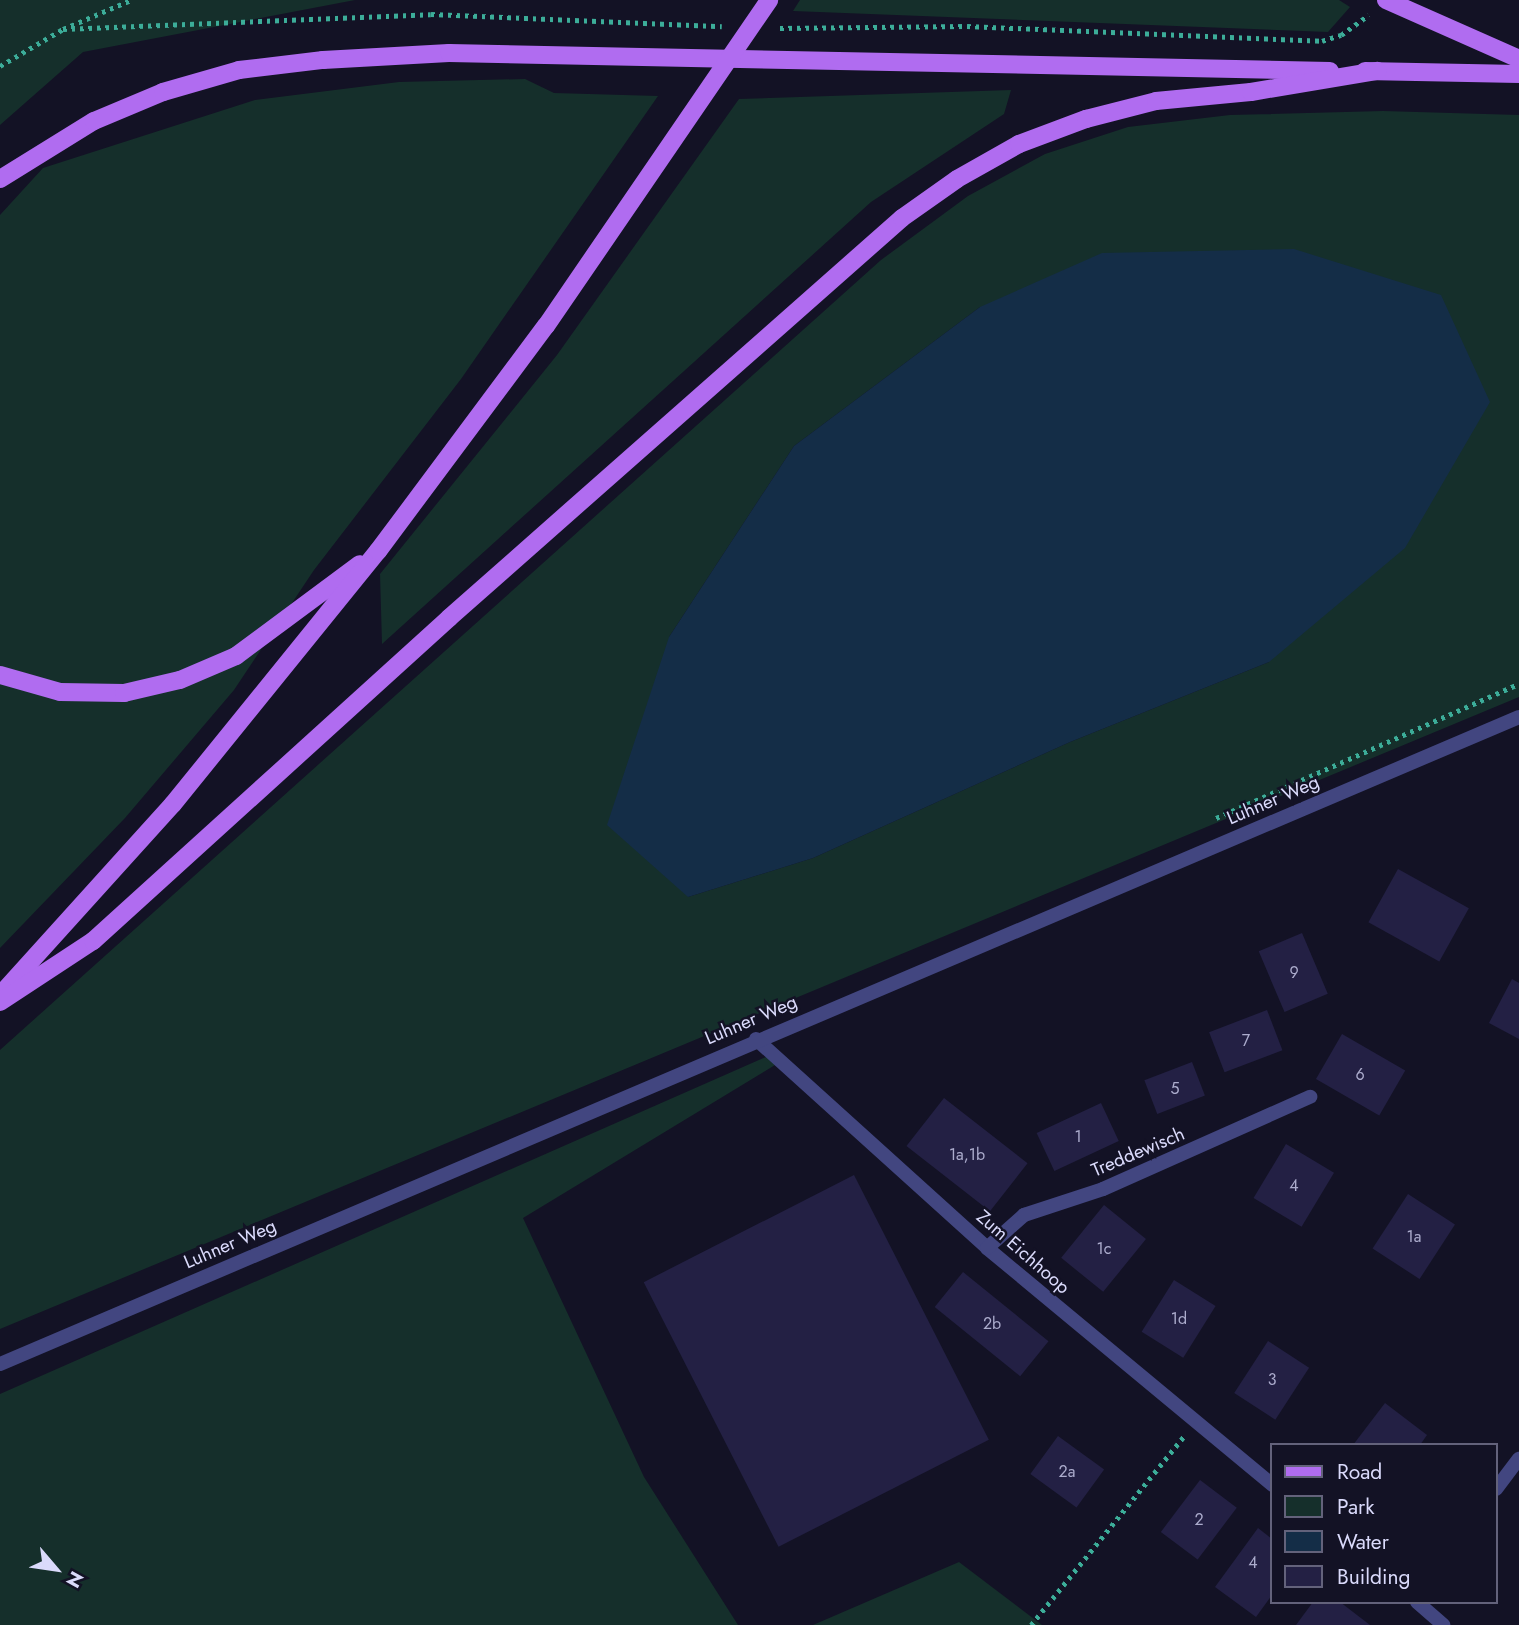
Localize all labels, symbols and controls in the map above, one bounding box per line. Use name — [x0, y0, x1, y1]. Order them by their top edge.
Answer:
street label: Luhner Weg — [1223, 770, 1323, 830]
house number: 9 — [1289, 963, 1299, 983]
street label: Luhner Weg — [701, 990, 801, 1050]
house number: 7 — [1242, 1031, 1250, 1051]
house number: 6 — [1355, 1065, 1365, 1085]
house number: 5 — [1170, 1079, 1180, 1099]
street label: Treddewisch — [1088, 1122, 1188, 1182]
house number: 1 — [1074, 1127, 1082, 1147]
house number: 1a,1b — [949, 1145, 985, 1165]
house number: 4 — [1289, 1176, 1299, 1196]
street label: Zum Eichhoop — [972, 1205, 1074, 1299]
street label: Luhner Weg — [180, 1214, 280, 1274]
house number: 1a — [1407, 1227, 1421, 1247]
house number: 1c — [1097, 1239, 1111, 1259]
house number: 1d — [1171, 1309, 1187, 1329]
house number: 2b — [983, 1314, 1001, 1334]
house number: 3 — [1268, 1370, 1276, 1390]
legend — [1270, 1443, 1498, 1604]
text: Road — [1337, 1457, 1382, 1487]
house number: 2a — [1059, 1462, 1075, 1482]
text: Park — [1337, 1492, 1374, 1522]
house number: 2 — [1194, 1510, 1204, 1530]
text: Water — [1337, 1527, 1389, 1557]
north arrow — [21, 1534, 91, 1604]
house number: 4 — [1248, 1553, 1258, 1573]
text: Building — [1337, 1562, 1410, 1592]
text: N — [59, 1566, 90, 1593]

